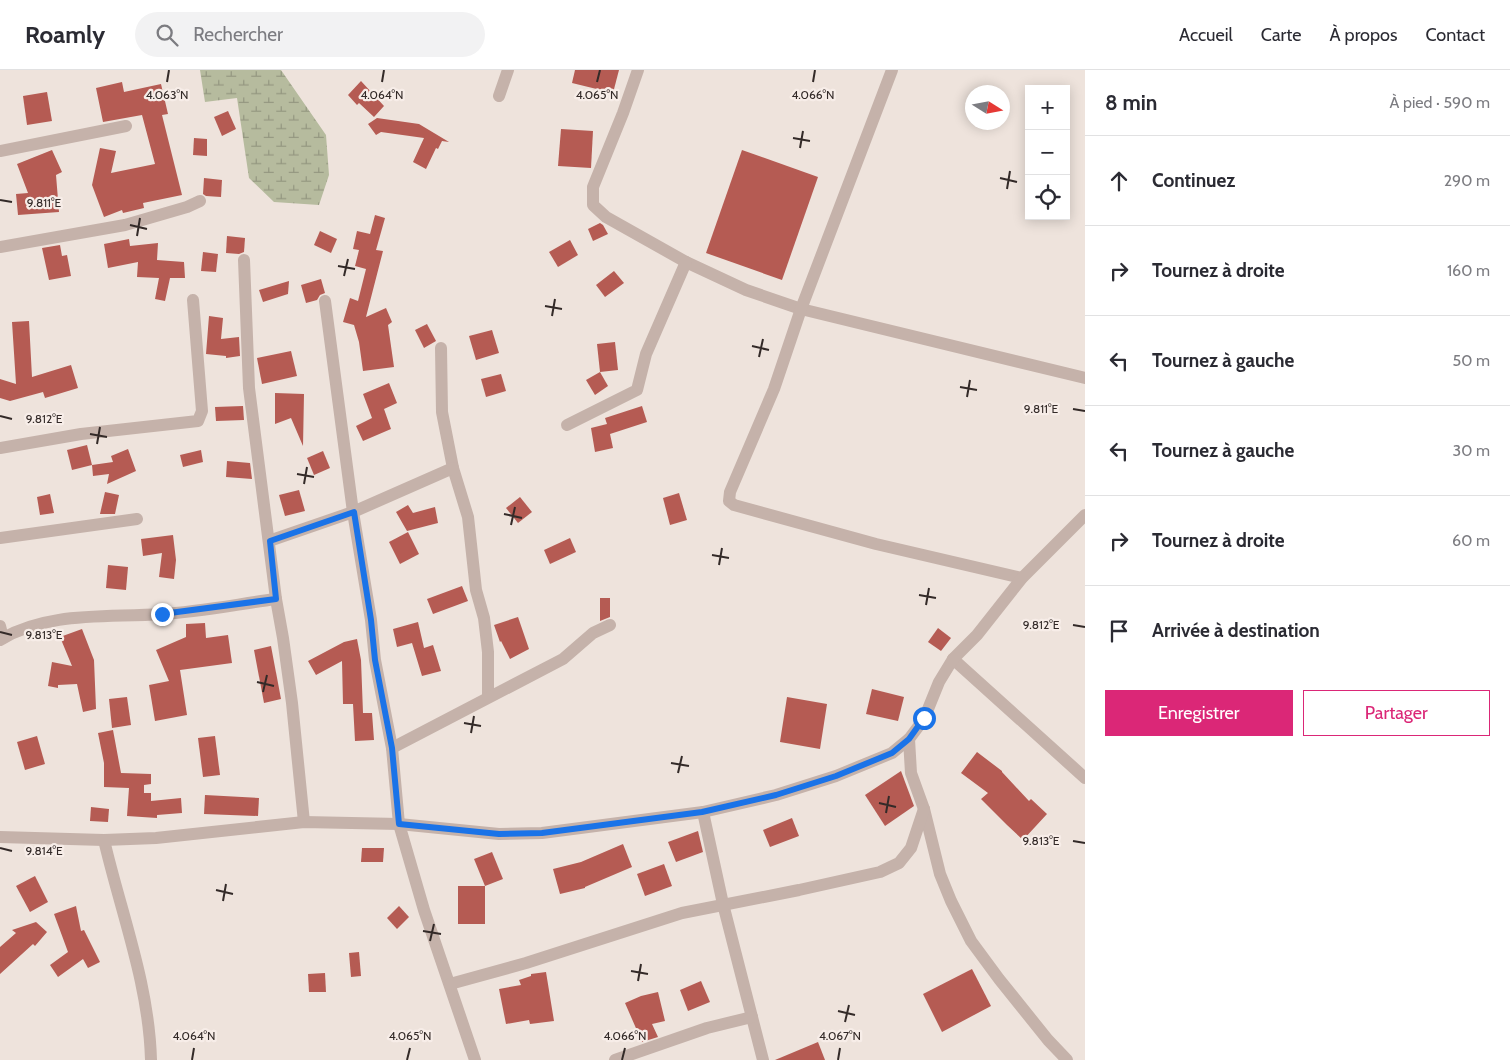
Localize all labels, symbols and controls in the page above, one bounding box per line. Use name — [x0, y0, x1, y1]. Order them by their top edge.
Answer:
search box — [135, 12, 485, 57]
text: Roamly — [25, 20, 105, 49]
icon: search — [153, 21, 181, 49]
text: Rechercher — [193, 23, 283, 46]
text: Accueil — [1179, 24, 1233, 46]
text: Carte — [1261, 24, 1301, 46]
text: À propos — [1329, 24, 1397, 46]
text: Contact — [1425, 24, 1485, 46]
north arrow — [965, 85, 1010, 130]
map controls — [1025, 85, 1070, 220]
button: + — [1025, 85, 1070, 130]
text: 4.063°N — [146, 87, 188, 102]
text: 4.064°N — [361, 87, 403, 102]
text: 4.065°N — [576, 87, 618, 102]
text: 4.066°N — [792, 87, 834, 102]
text: 8 min — [1105, 90, 1157, 115]
text: À pied · 590 m — [1390, 93, 1490, 112]
button: − — [1025, 130, 1070, 175]
icon: ahead — [1105, 167, 1133, 195]
text: Continuez — [1152, 169, 1235, 192]
text: 290 m — [1444, 171, 1490, 190]
button: locate — [1025, 175, 1070, 220]
text: 9.811°E — [27, 195, 61, 210]
icon: right — [1105, 257, 1133, 285]
text: Tournez à droite — [1152, 259, 1285, 282]
text: 160 m — [1447, 261, 1490, 280]
icon: left — [1105, 347, 1133, 375]
text: Tournez à gauche — [1152, 349, 1294, 372]
text: 50 m — [1453, 351, 1490, 370]
text: 9.811°E — [1024, 401, 1058, 416]
text: 9.812°E — [26, 411, 63, 426]
icon: left — [1105, 437, 1133, 465]
text: Tournez à gauche — [1152, 439, 1294, 462]
text: 30 m — [1453, 441, 1490, 460]
icon: right — [1105, 527, 1133, 555]
text: Tournez à droite — [1152, 529, 1285, 552]
text: 60 m — [1452, 531, 1490, 550]
route end — [151, 603, 174, 626]
text: 9.812°E — [1023, 617, 1060, 632]
icon: arrive — [1105, 617, 1133, 645]
text: Arrivée à destination — [1152, 619, 1320, 642]
text: 9.813°E — [26, 627, 63, 642]
button: Enregistrer — [1105, 690, 1293, 736]
button: Partager — [1303, 690, 1490, 736]
route start — [913, 707, 936, 730]
text: 9.813°E — [1023, 833, 1060, 848]
text: 9.814°E — [25, 843, 63, 858]
text: 4.064°N — [173, 1028, 215, 1043]
text: 4.065°N — [389, 1028, 431, 1043]
text: 4.066°N — [604, 1028, 646, 1043]
text: 4.067°N — [819, 1028, 861, 1043]

